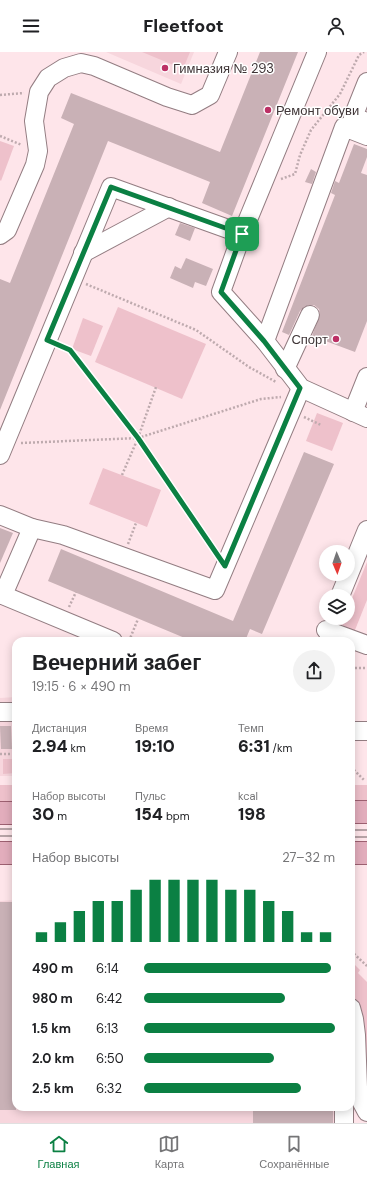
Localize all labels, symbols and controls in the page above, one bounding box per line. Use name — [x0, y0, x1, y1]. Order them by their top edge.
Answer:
text: Fleetfoot — [143, 14, 224, 38]
icon: menu — [20, 15, 42, 37]
icon: person — [325, 15, 347, 37]
place label: Гимназия № 293 — [173, 60, 274, 77]
marker: Гимназия № 293 — [160, 63, 170, 73]
place label: Ремонт обуви — [276, 102, 359, 119]
marker: Ремонт обуви — [263, 105, 273, 115]
pin — [225, 217, 259, 251]
icon: arrive — [231, 223, 253, 245]
place label: Спорт — [291, 331, 328, 348]
marker: Спорт — [331, 334, 341, 344]
north arrow — [319, 545, 355, 581]
map controls — [319, 545, 355, 625]
button: layers — [319, 589, 355, 625]
text: Вечерний забег — [32, 648, 201, 677]
button: share — [293, 650, 335, 692]
text: 19:15 · 6 × 490 m — [32, 678, 131, 695]
text: Дистанция — [32, 721, 87, 735]
text: Время — [135, 721, 168, 735]
text: Темп — [238, 721, 264, 735]
text: 2.94 — [32, 735, 68, 757]
text: 19:10 — [135, 735, 175, 757]
text: 6:31 — [238, 735, 270, 757]
text: km — [68, 741, 86, 755]
text: /km — [270, 741, 292, 755]
text: Набор высоты — [32, 789, 106, 803]
text: Пульс — [135, 789, 166, 803]
text: kcal — [238, 789, 258, 803]
text: 30 — [32, 803, 54, 825]
text: 154 — [135, 803, 163, 825]
text: 198 — [238, 803, 266, 825]
text: m — [54, 809, 67, 823]
text: bpm — [163, 809, 190, 823]
text: Набор высоты — [32, 849, 119, 866]
text: 27–32 m — [282, 849, 335, 866]
text: 490 m — [32, 960, 73, 977]
text: 6:14 — [96, 960, 119, 977]
text: 980 m — [32, 990, 73, 1007]
text: 6:42 — [96, 990, 122, 1007]
text: 1.5 km — [32, 1020, 71, 1037]
text: 6:13 — [96, 1020, 119, 1037]
text: 2.0 km — [32, 1050, 74, 1067]
text: 6:50 — [96, 1050, 124, 1067]
text: 2.5 km — [32, 1080, 74, 1097]
text: 6:32 — [96, 1080, 122, 1097]
tab: Главная — [38, 1133, 79, 1171]
tab: Карта — [155, 1133, 184, 1171]
tab: Сохранённые — [259, 1133, 329, 1171]

